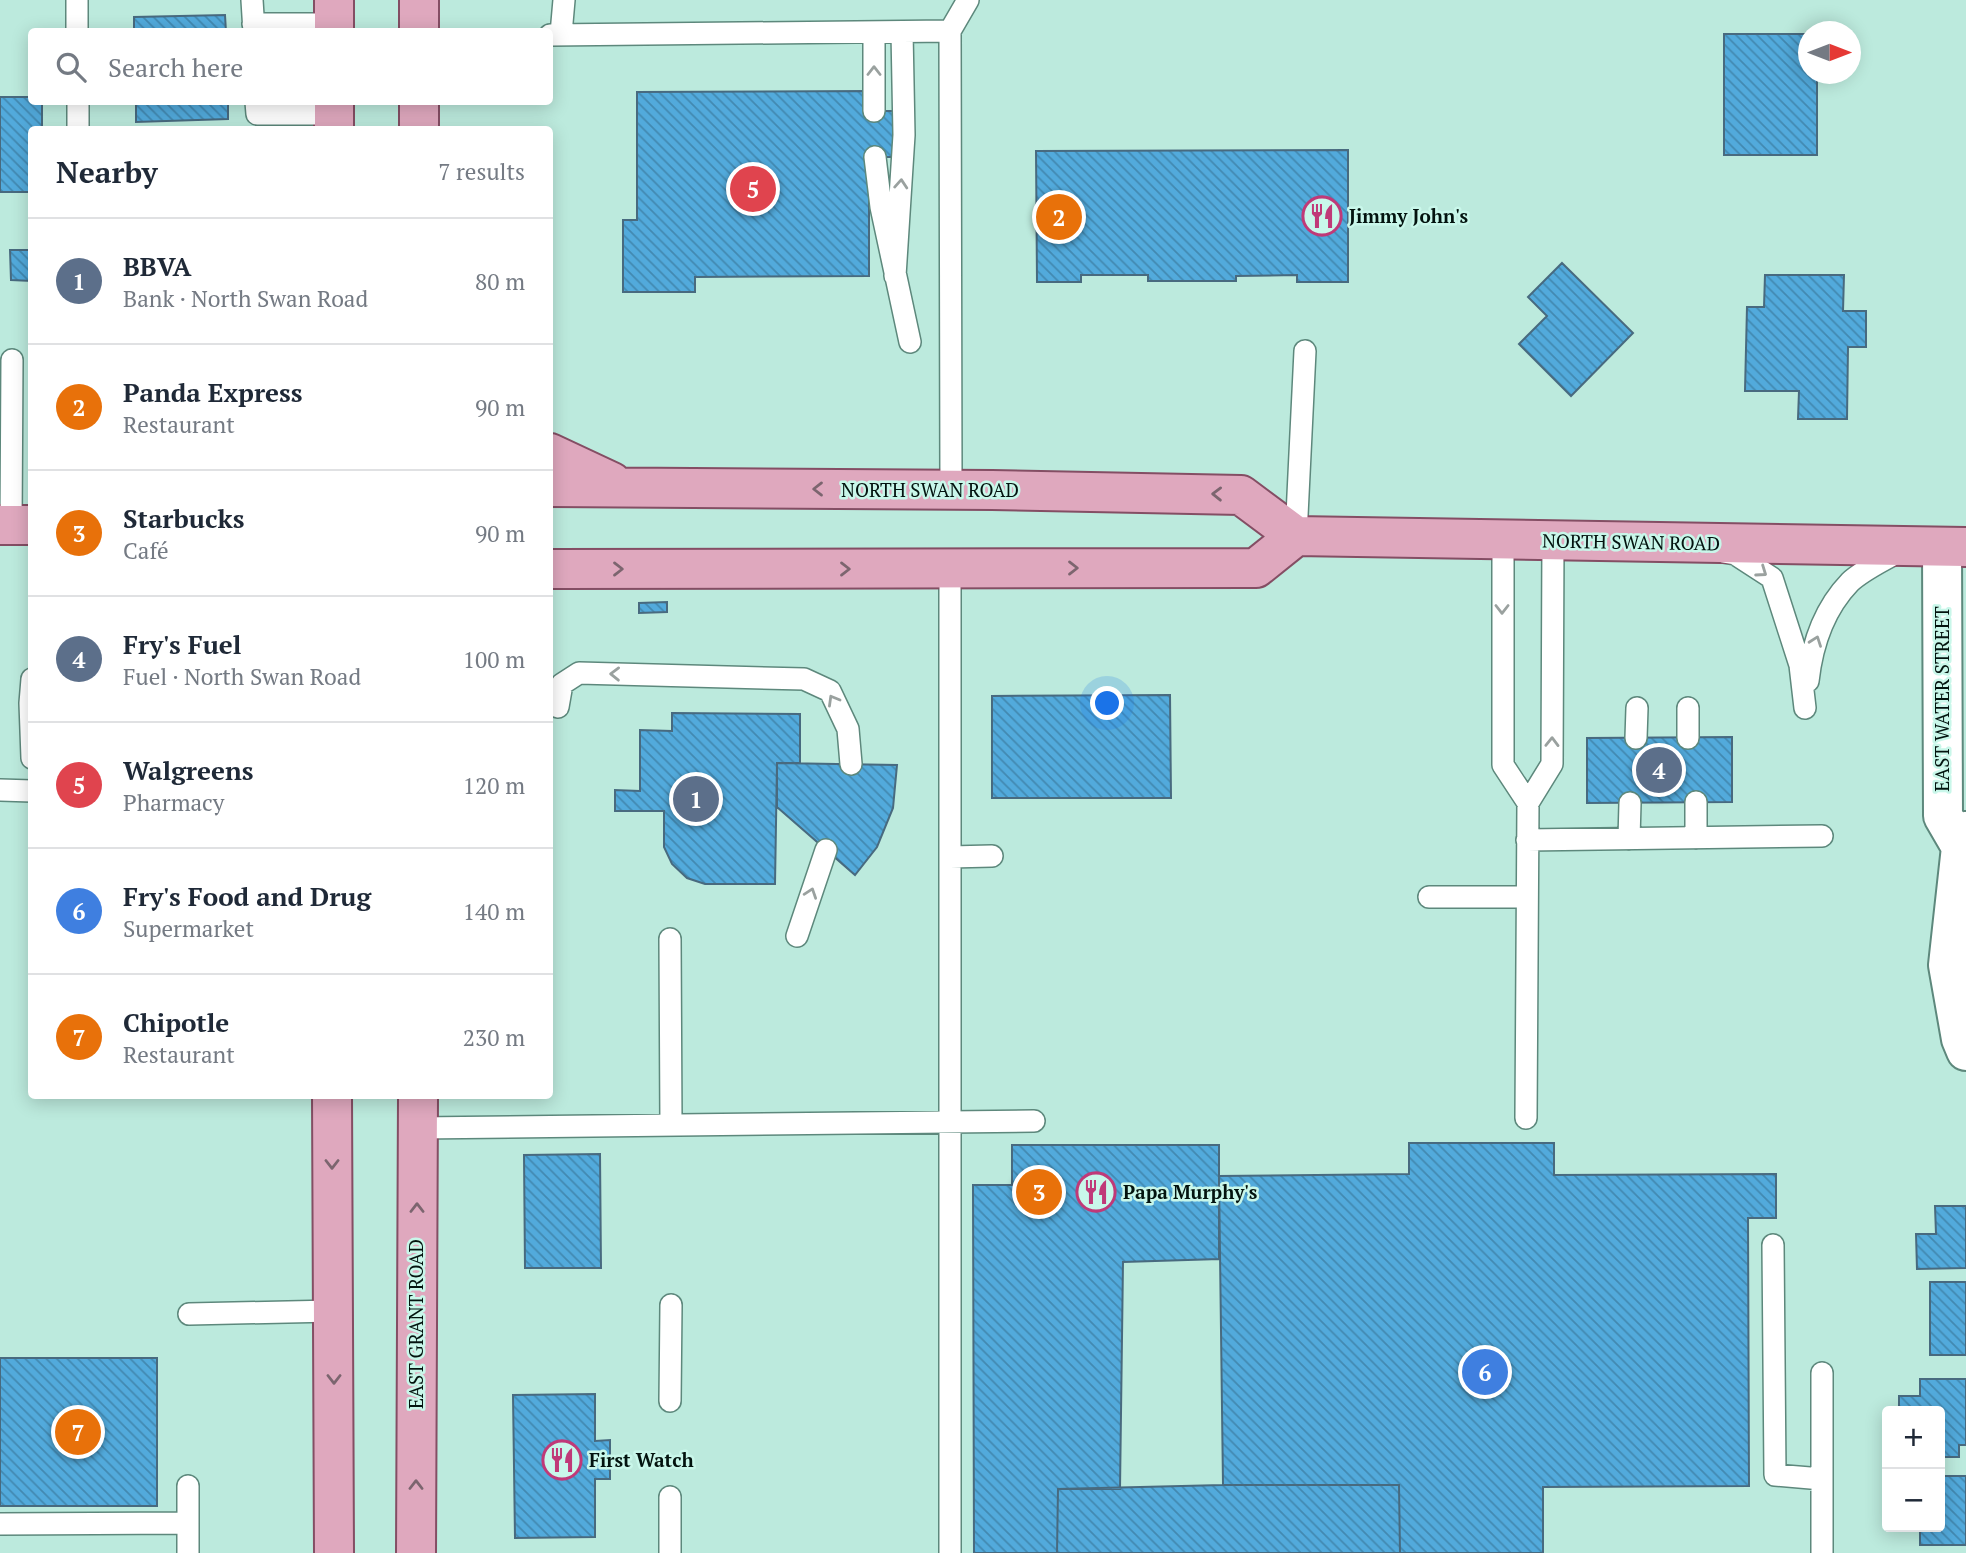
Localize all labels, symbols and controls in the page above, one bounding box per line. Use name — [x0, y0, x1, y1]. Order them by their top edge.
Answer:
north arrow — [1798, 21, 1861, 84]
search box — [28, 28, 553, 105]
icon: search — [52, 48, 90, 86]
text: Search here — [108, 50, 243, 84]
one-way arrow — [866, 66, 882, 76]
text: Nearby — [56, 152, 158, 192]
text: 7 results — [438, 156, 525, 187]
pin: 5 — [730, 163, 776, 215]
one-way arrow — [893, 178, 908, 189]
pin: 2 — [1036, 191, 1082, 243]
restaurant icon: Jimmy John's — [1301, 195, 1343, 237]
place label: Jimmy John's — [1349, 203, 1468, 228]
text: BBVA — [123, 249, 191, 283]
text: 1 — [73, 266, 86, 297]
text: 80 m — [475, 266, 525, 297]
text: Bank · North Swan Road — [123, 283, 368, 314]
text: Panda Express — [123, 375, 303, 409]
text: 2 — [73, 392, 86, 423]
text: 90 m — [475, 392, 525, 423]
text: Restaurant — [123, 409, 235, 440]
street label: NORTH SWAN ROAD — [841, 477, 1019, 502]
one-way arrow — [812, 481, 823, 497]
one-way arrow — [1211, 486, 1222, 502]
text: Starbucks — [123, 501, 245, 535]
text: 3 — [73, 518, 86, 549]
text: 90 m — [475, 518, 525, 549]
street label: NORTH SWAN ROAD — [1542, 527, 1720, 556]
text: Café — [123, 535, 168, 566]
one-way arrow — [1068, 560, 1078, 576]
one-way arrow — [613, 561, 623, 577]
one-way arrow — [840, 561, 851, 577]
one-way arrow — [1754, 564, 1767, 576]
one-way arrow — [1494, 604, 1510, 614]
street label: EAST WATER STREET — [1929, 606, 1954, 792]
text: Fry's Fuel — [123, 627, 241, 661]
one-way arrow — [1808, 635, 1822, 647]
text: 4 — [73, 644, 86, 675]
text: 100 m — [463, 644, 525, 675]
text: Fuel · North Swan Road — [123, 661, 361, 692]
one-way arrow — [609, 666, 619, 682]
your location — [1090, 686, 1124, 720]
one-way arrow — [828, 695, 841, 708]
one-way arrow — [1544, 736, 1560, 746]
pin: 4 — [1636, 744, 1682, 796]
text: Walgreens — [123, 753, 253, 787]
text: 5 — [73, 770, 86, 801]
text: 120 m — [463, 770, 525, 801]
pin: 1 — [673, 773, 719, 825]
text: Pharmacy — [123, 787, 224, 818]
text: Fry's Food and Drug — [123, 879, 371, 913]
one-way arrow — [803, 887, 817, 900]
text: 6 — [73, 896, 86, 927]
text: 140 m — [463, 896, 525, 927]
text: Supermarket — [123, 913, 254, 944]
text: Chipotle — [123, 1005, 229, 1039]
text: 7 — [73, 1022, 86, 1053]
text: 230 m — [463, 1022, 525, 1053]
text: Restaurant — [123, 1039, 235, 1070]
one-way arrow — [324, 1159, 340, 1169]
pin: 3 — [1016, 1166, 1062, 1218]
restaurant icon: Papa Murphy's — [1075, 1171, 1117, 1213]
place label: Papa Murphy's — [1123, 1179, 1258, 1204]
one-way arrow — [409, 1203, 425, 1213]
street label: EAST GRANT ROAD — [403, 1239, 428, 1409]
pin: 6 — [1462, 1346, 1508, 1398]
one-way arrow — [326, 1374, 342, 1385]
pin: 7 — [55, 1406, 101, 1458]
map controls — [1882, 1406, 1945, 1532]
button: + — [1882, 1406, 1945, 1469]
restaurant icon: First Watch — [541, 1439, 583, 1481]
place label: First Watch — [589, 1447, 694, 1472]
button: − — [1882, 1469, 1945, 1532]
one-way arrow — [408, 1479, 424, 1490]

